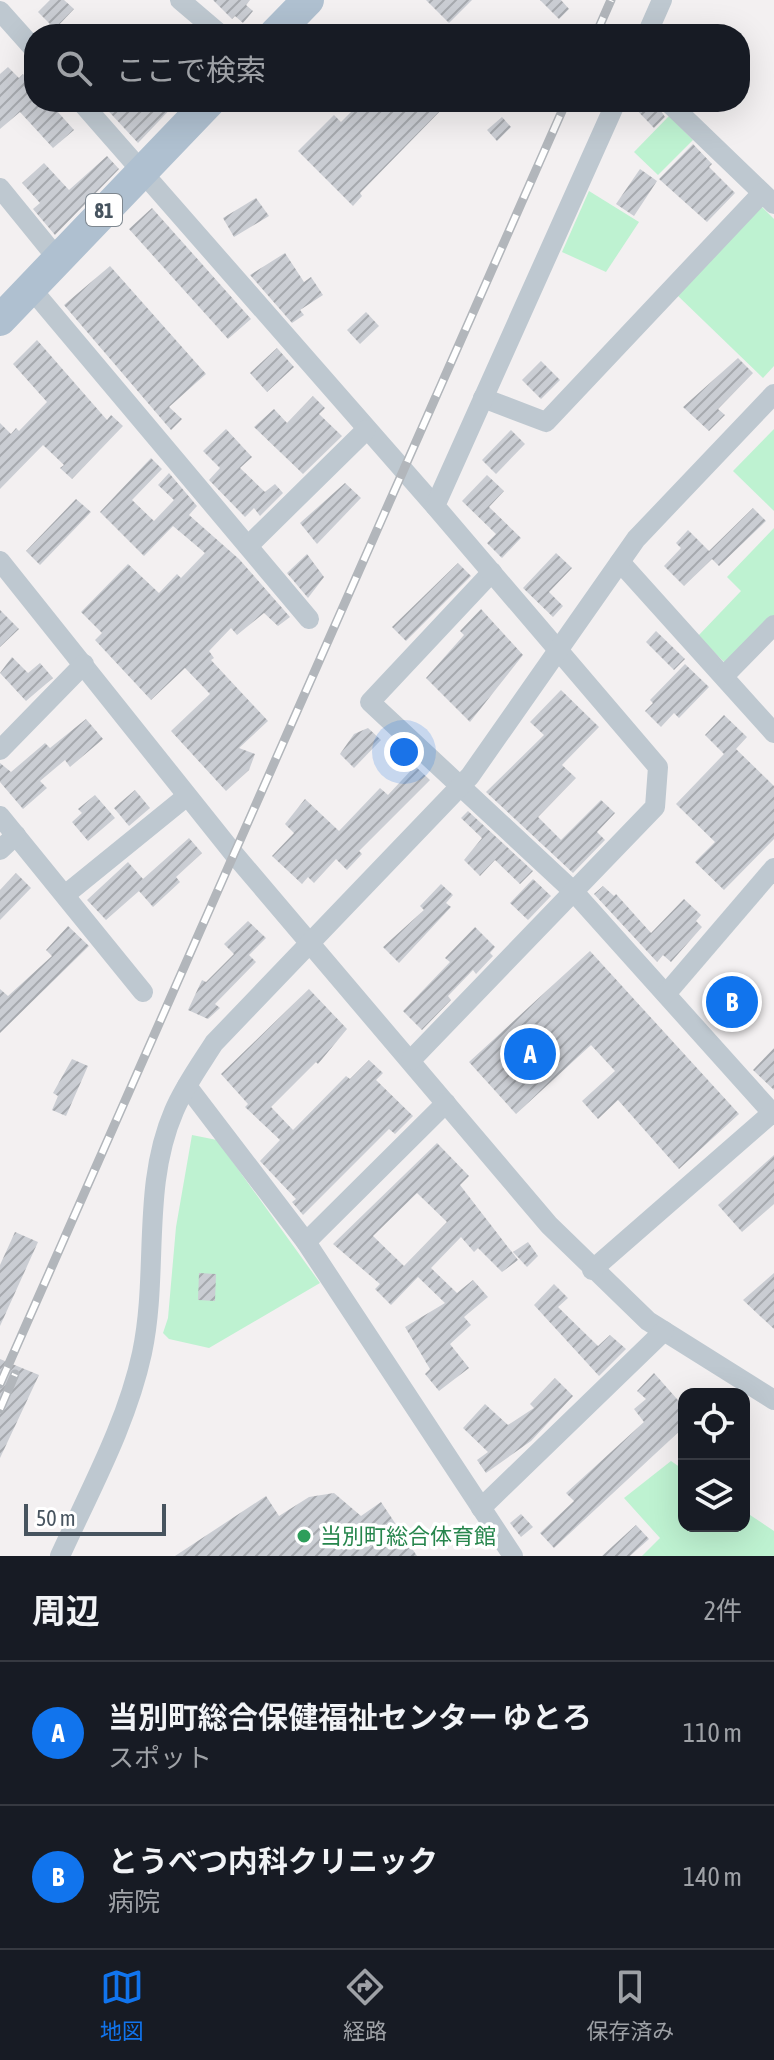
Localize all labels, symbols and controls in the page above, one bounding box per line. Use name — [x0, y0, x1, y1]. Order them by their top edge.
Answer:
search box — [24, 24, 750, 112]
icon: search — [52, 46, 96, 90]
text: ここで検索 — [116, 53, 266, 87]
road number: 81 — [86, 194, 122, 226]
your location — [384, 732, 424, 772]
pin: B — [706, 972, 758, 1032]
pin: A — [504, 1024, 556, 1084]
map controls — [678, 1388, 750, 1532]
button: locate — [678, 1388, 750, 1460]
button: layers — [678, 1460, 750, 1532]
scale bar — [24, 1500, 166, 1536]
text: 50 m — [36, 1505, 76, 1531]
place label: 当別町総合体育館 — [320, 1523, 496, 1549]
marker: 当別町総合体育館 — [295, 1527, 313, 1545]
text: 周辺 — [32, 1591, 100, 1630]
text: 2件 — [704, 1596, 742, 1626]
text: 当別町総合保健福祉センター ゆとろ — [108, 1700, 592, 1734]
text: A — [52, 1718, 64, 1748]
text: 110 m — [683, 1718, 742, 1748]
text: スポット — [108, 1743, 212, 1773]
text: とうべつ内科クリニック — [108, 1844, 438, 1878]
text: B — [52, 1862, 64, 1892]
text: 140 m — [683, 1862, 742, 1892]
text: 病院 — [108, 1887, 160, 1917]
tab: 地図 — [100, 1965, 144, 2045]
tab: 経路 — [343, 1965, 387, 2045]
tab: 保存済み — [586, 1965, 674, 2045]

